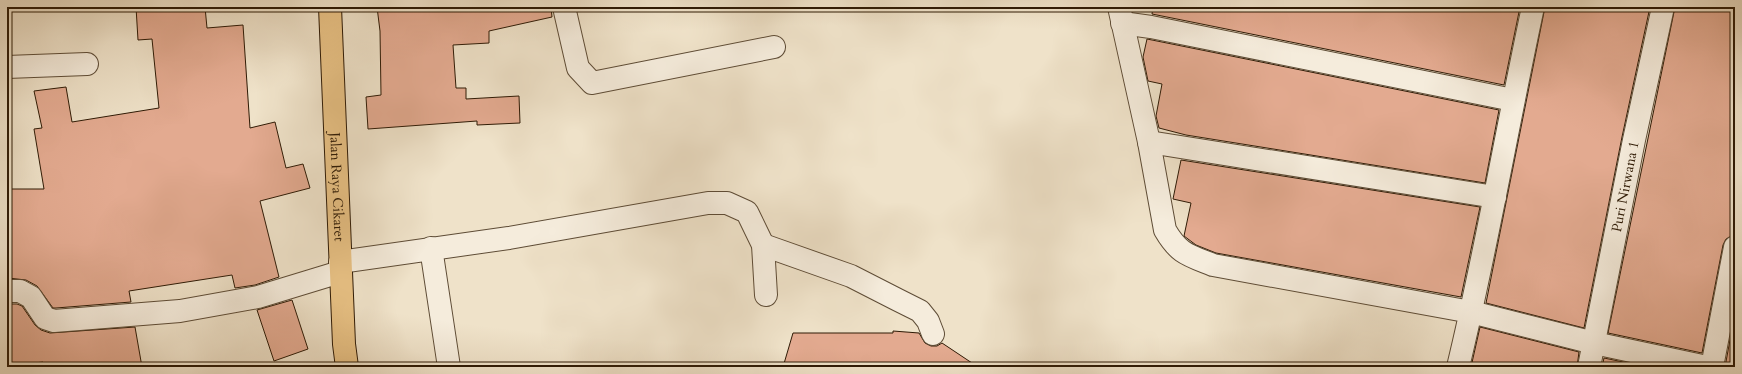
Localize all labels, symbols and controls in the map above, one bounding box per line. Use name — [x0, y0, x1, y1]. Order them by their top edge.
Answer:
street label: Jalan Raya Cikaret — [326, 130, 349, 242]
street label: Puri Nirwana 1 — [1607, 140, 1643, 234]

